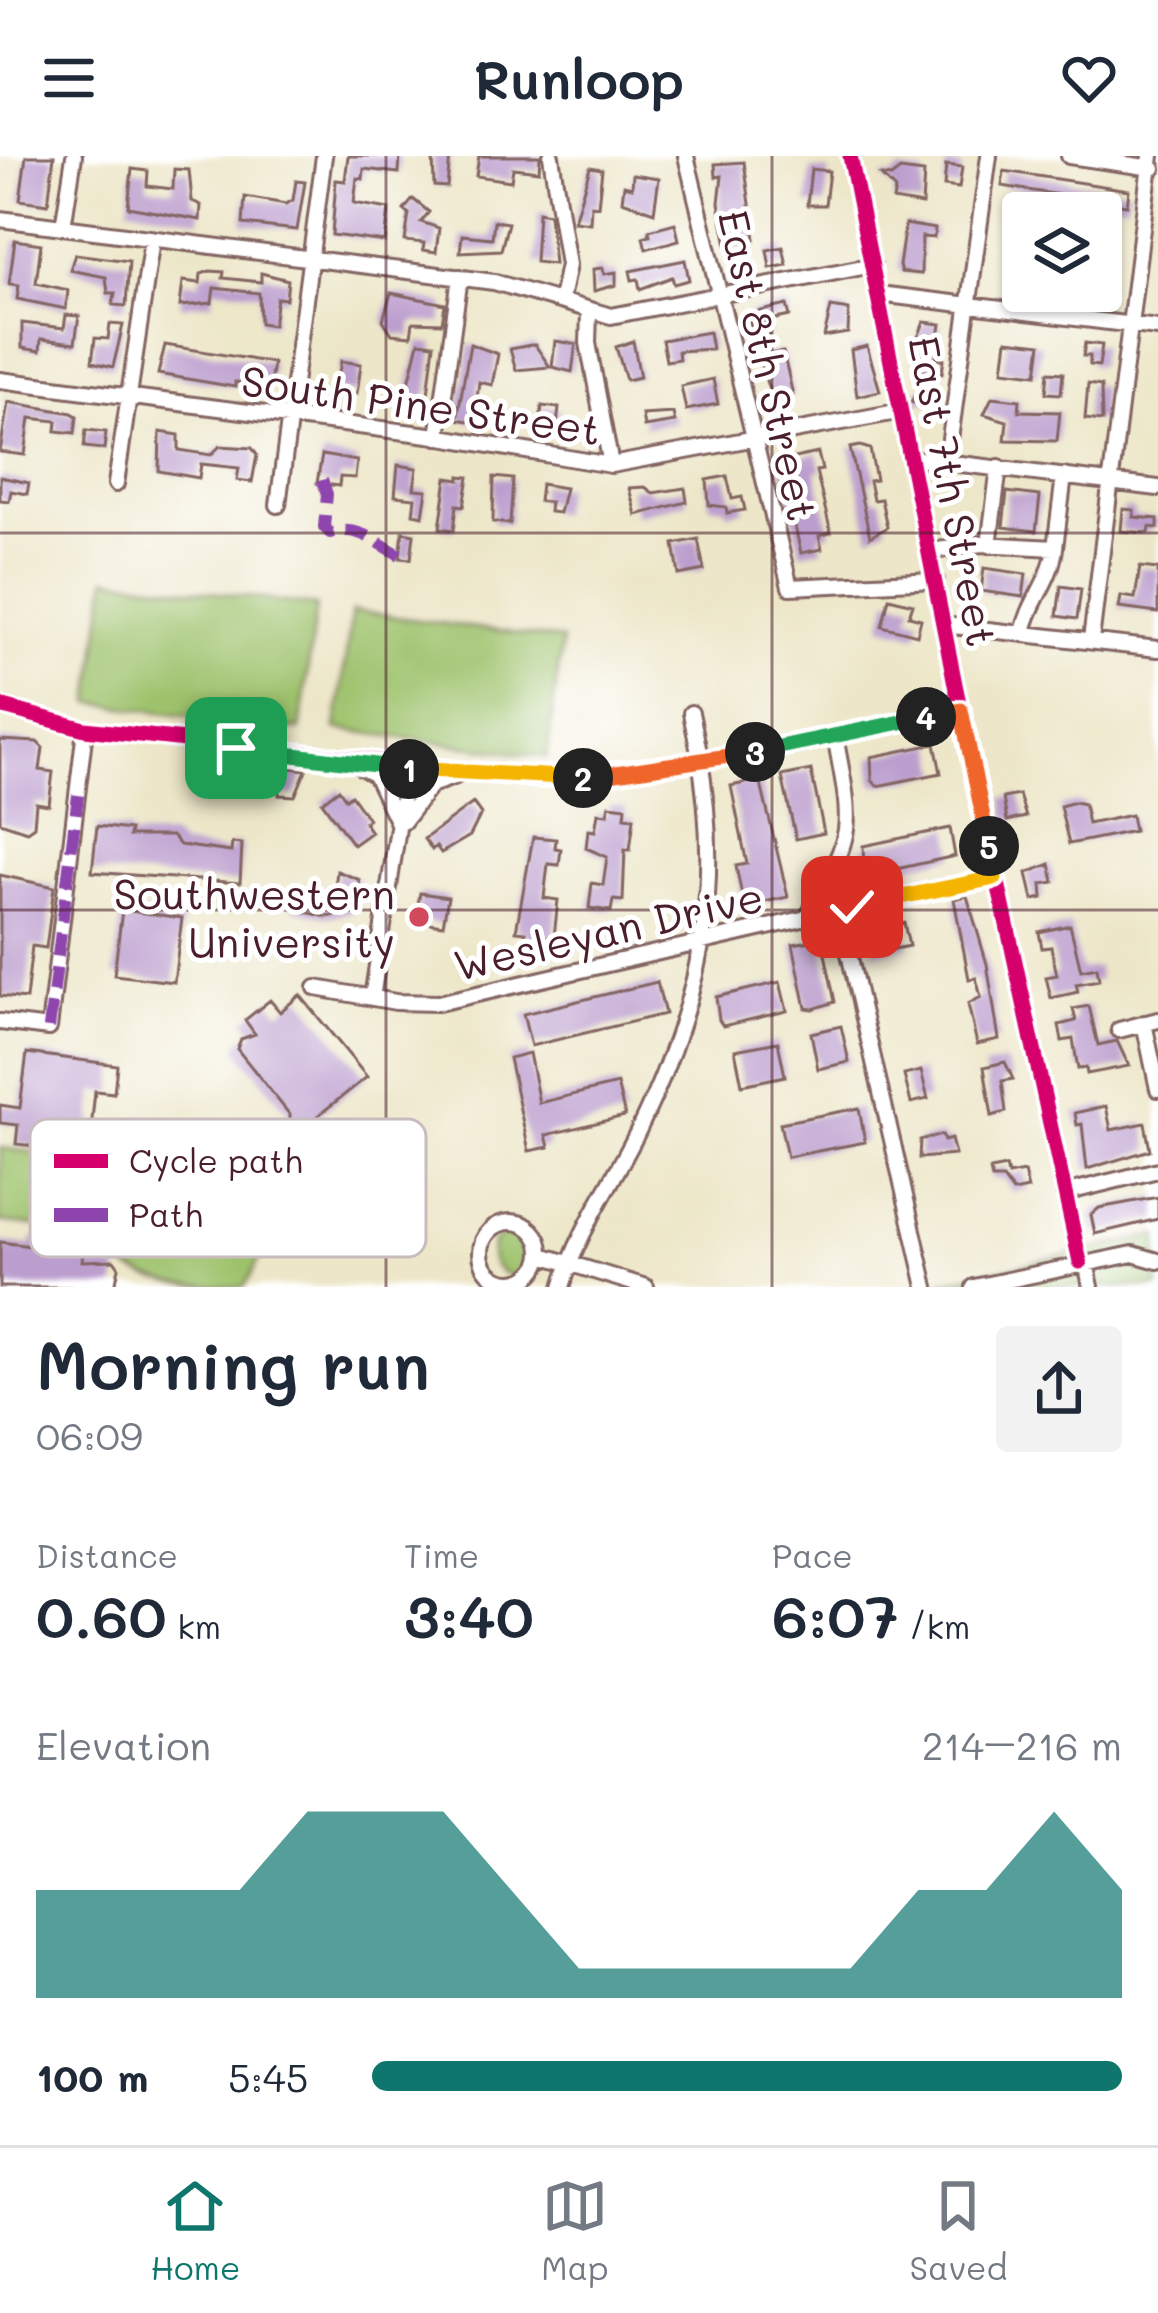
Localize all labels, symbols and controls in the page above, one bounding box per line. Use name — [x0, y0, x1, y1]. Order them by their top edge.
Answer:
text: Runloop — [474, 43, 684, 114]
icon: menu — [36, 45, 102, 111]
icon: heart — [1056, 45, 1122, 111]
map controls — [1002, 192, 1122, 312]
button: layers — [1002, 192, 1122, 312]
street label: East 8th Street — [707, 204, 831, 526]
street label: East 7th Street — [897, 331, 1011, 651]
street label: South Pine Street — [238, 352, 604, 456]
pin: 4 — [896, 687, 956, 747]
text: 4 — [916, 695, 936, 738]
pin — [185, 697, 287, 799]
icon: arrive — [203, 715, 269, 781]
pin: 3 — [725, 722, 785, 782]
text: 3 — [745, 730, 765, 773]
pin: 1 — [379, 739, 439, 799]
text: 1 — [402, 747, 416, 790]
pin: 2 — [553, 748, 613, 808]
text: 2 — [574, 756, 592, 799]
pin: 5 — [959, 816, 1019, 876]
text: 5 — [979, 824, 999, 867]
pin — [801, 856, 903, 958]
place label: Southwestern University — [113, 866, 395, 969]
street label: Wesleyan Drive — [448, 868, 768, 992]
icon: check — [819, 874, 885, 940]
marker: Southwestern University — [406, 904, 432, 930]
legend — [30, 1119, 426, 1257]
text: Cycle path — [129, 1138, 303, 1182]
text: Path — [129, 1192, 203, 1235]
text: Morning run — [36, 1321, 430, 1407]
button: share — [996, 1326, 1122, 1452]
text: 06:09 — [36, 1409, 143, 1460]
text: Distance — [36, 1533, 178, 1576]
text: Time — [404, 1533, 479, 1576]
text: Pace — [772, 1533, 853, 1576]
text: 0.60 — [36, 1576, 167, 1654]
text: 3:40 — [404, 1576, 534, 1654]
text: 6:07 — [772, 1576, 899, 1654]
text: km — [167, 1604, 221, 1647]
text: /km — [899, 1604, 970, 1647]
text: Elevation — [36, 1719, 211, 1770]
text: 214–216 m — [922, 1719, 1122, 1770]
text: 100 m — [36, 2051, 148, 2102]
text: 5:45 — [228, 2051, 308, 2102]
tab: Home — [150, 2173, 240, 2288]
tab: Map — [541, 2173, 609, 2288]
tab: Saved — [910, 2173, 1007, 2288]

